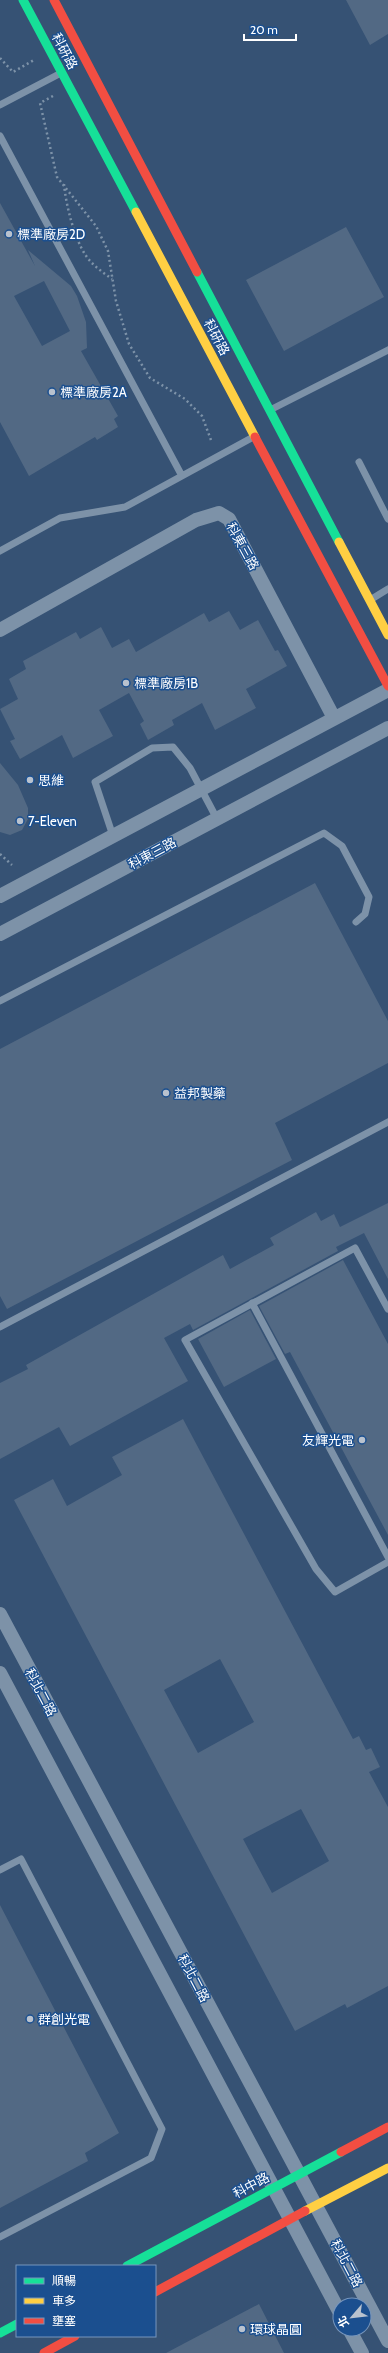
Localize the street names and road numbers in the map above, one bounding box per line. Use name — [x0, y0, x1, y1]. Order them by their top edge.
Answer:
street label: 科研路 — [49, 30, 81, 72]
street label: 科研路 — [201, 316, 233, 358]
street label: 科東三路 — [223, 519, 263, 573]
street label: 科東三路 — [125, 834, 179, 872]
street label: 科北二路 — [22, 1665, 60, 1719]
street label: 科北二路 — [175, 1951, 213, 2005]
street label: 科中路 — [230, 2169, 272, 2201]
street label: 科北二路 — [328, 2236, 366, 2290]

